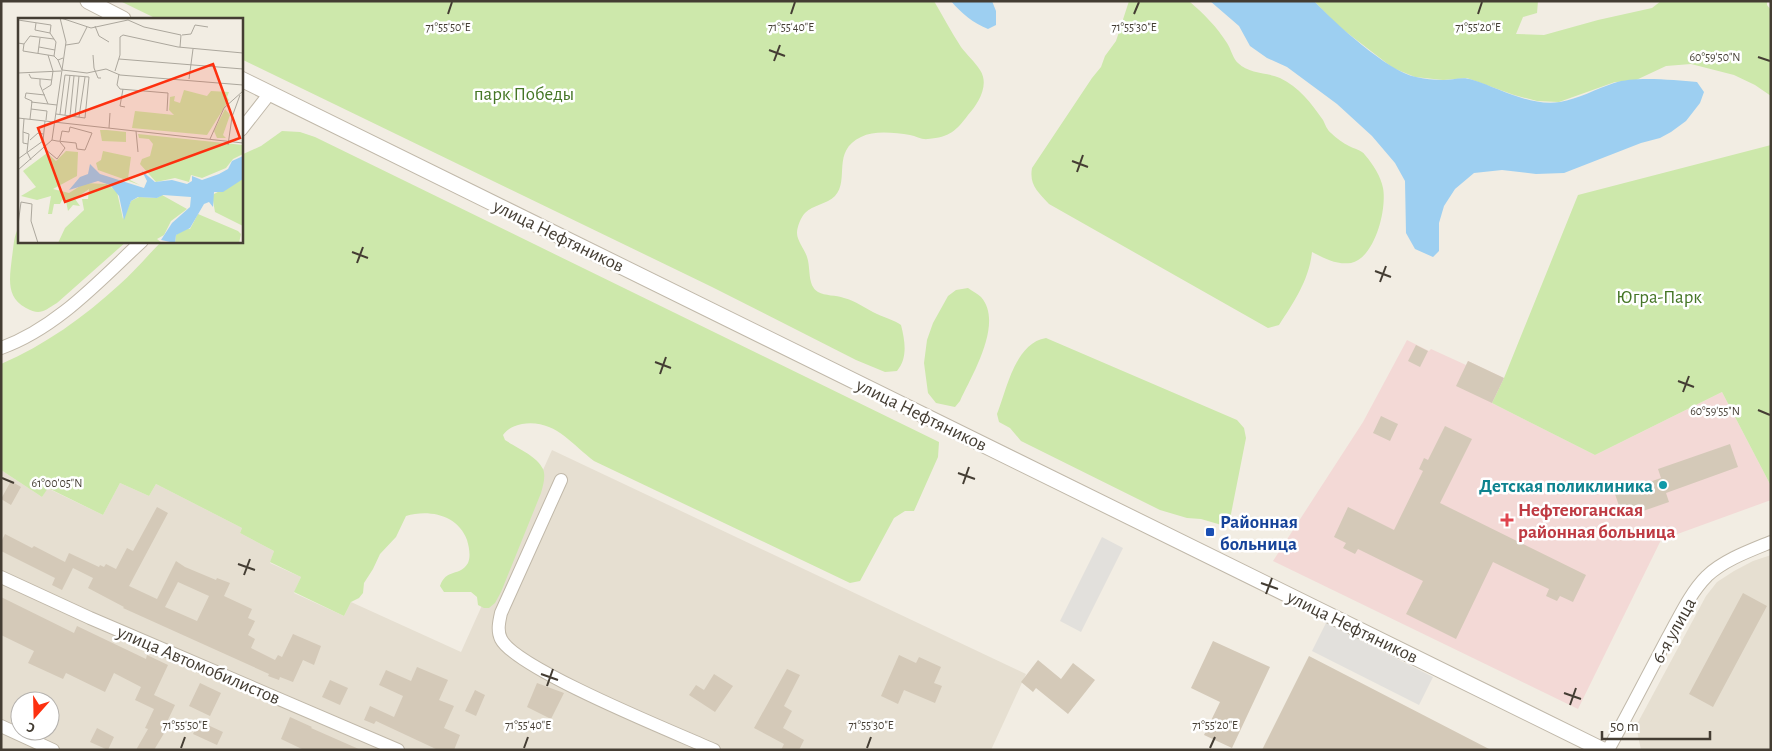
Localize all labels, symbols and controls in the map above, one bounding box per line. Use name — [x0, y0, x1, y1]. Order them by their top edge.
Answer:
inset map — [18, 18, 242, 242]
text: 71°55'50"E — [425, 21, 471, 33]
text: 71°55'40"E — [768, 21, 814, 33]
text: 71°55'30"E — [1111, 21, 1157, 33]
text: 71°55'20"E — [1455, 21, 1501, 33]
text: 60°59'50"N — [1689, 51, 1741, 63]
park label: парк Победы — [474, 85, 574, 104]
street label: улица Нефтяников — [489, 196, 627, 276]
park label: Югра-Парк — [1616, 288, 1702, 307]
street label: улица Нефтяников — [852, 375, 990, 455]
text: 60°59'55"N — [1690, 405, 1740, 417]
text: 61°00'05"N — [32, 477, 82, 489]
place label: Детская поликлиника — [1479, 477, 1653, 496]
marker: Детская поликлиника — [1657, 479, 1669, 491]
place label: Нефтеюганская районная больница — [1518, 501, 1676, 542]
place label: Районная больница — [1220, 513, 1298, 554]
marker: Нефтеюганская районная больница — [1500, 513, 1514, 527]
marker: Районная больница — [1204, 526, 1216, 538]
street label: улица Нефтяников — [1283, 587, 1421, 667]
street label: 6-я улица — [1649, 594, 1700, 667]
street label: улица Автомобилистов — [113, 622, 283, 708]
north arrow — [10, 691, 60, 741]
scale bar — [1602, 708, 1710, 740]
text: С — [25, 719, 37, 735]
text: 71°55'50"E — [162, 719, 208, 731]
text: 71°55'40"E — [505, 719, 551, 731]
text: 71°55'30"E — [848, 719, 894, 731]
text: 71°55'20"E — [1192, 719, 1238, 731]
text: 50 m — [1610, 719, 1639, 734]

